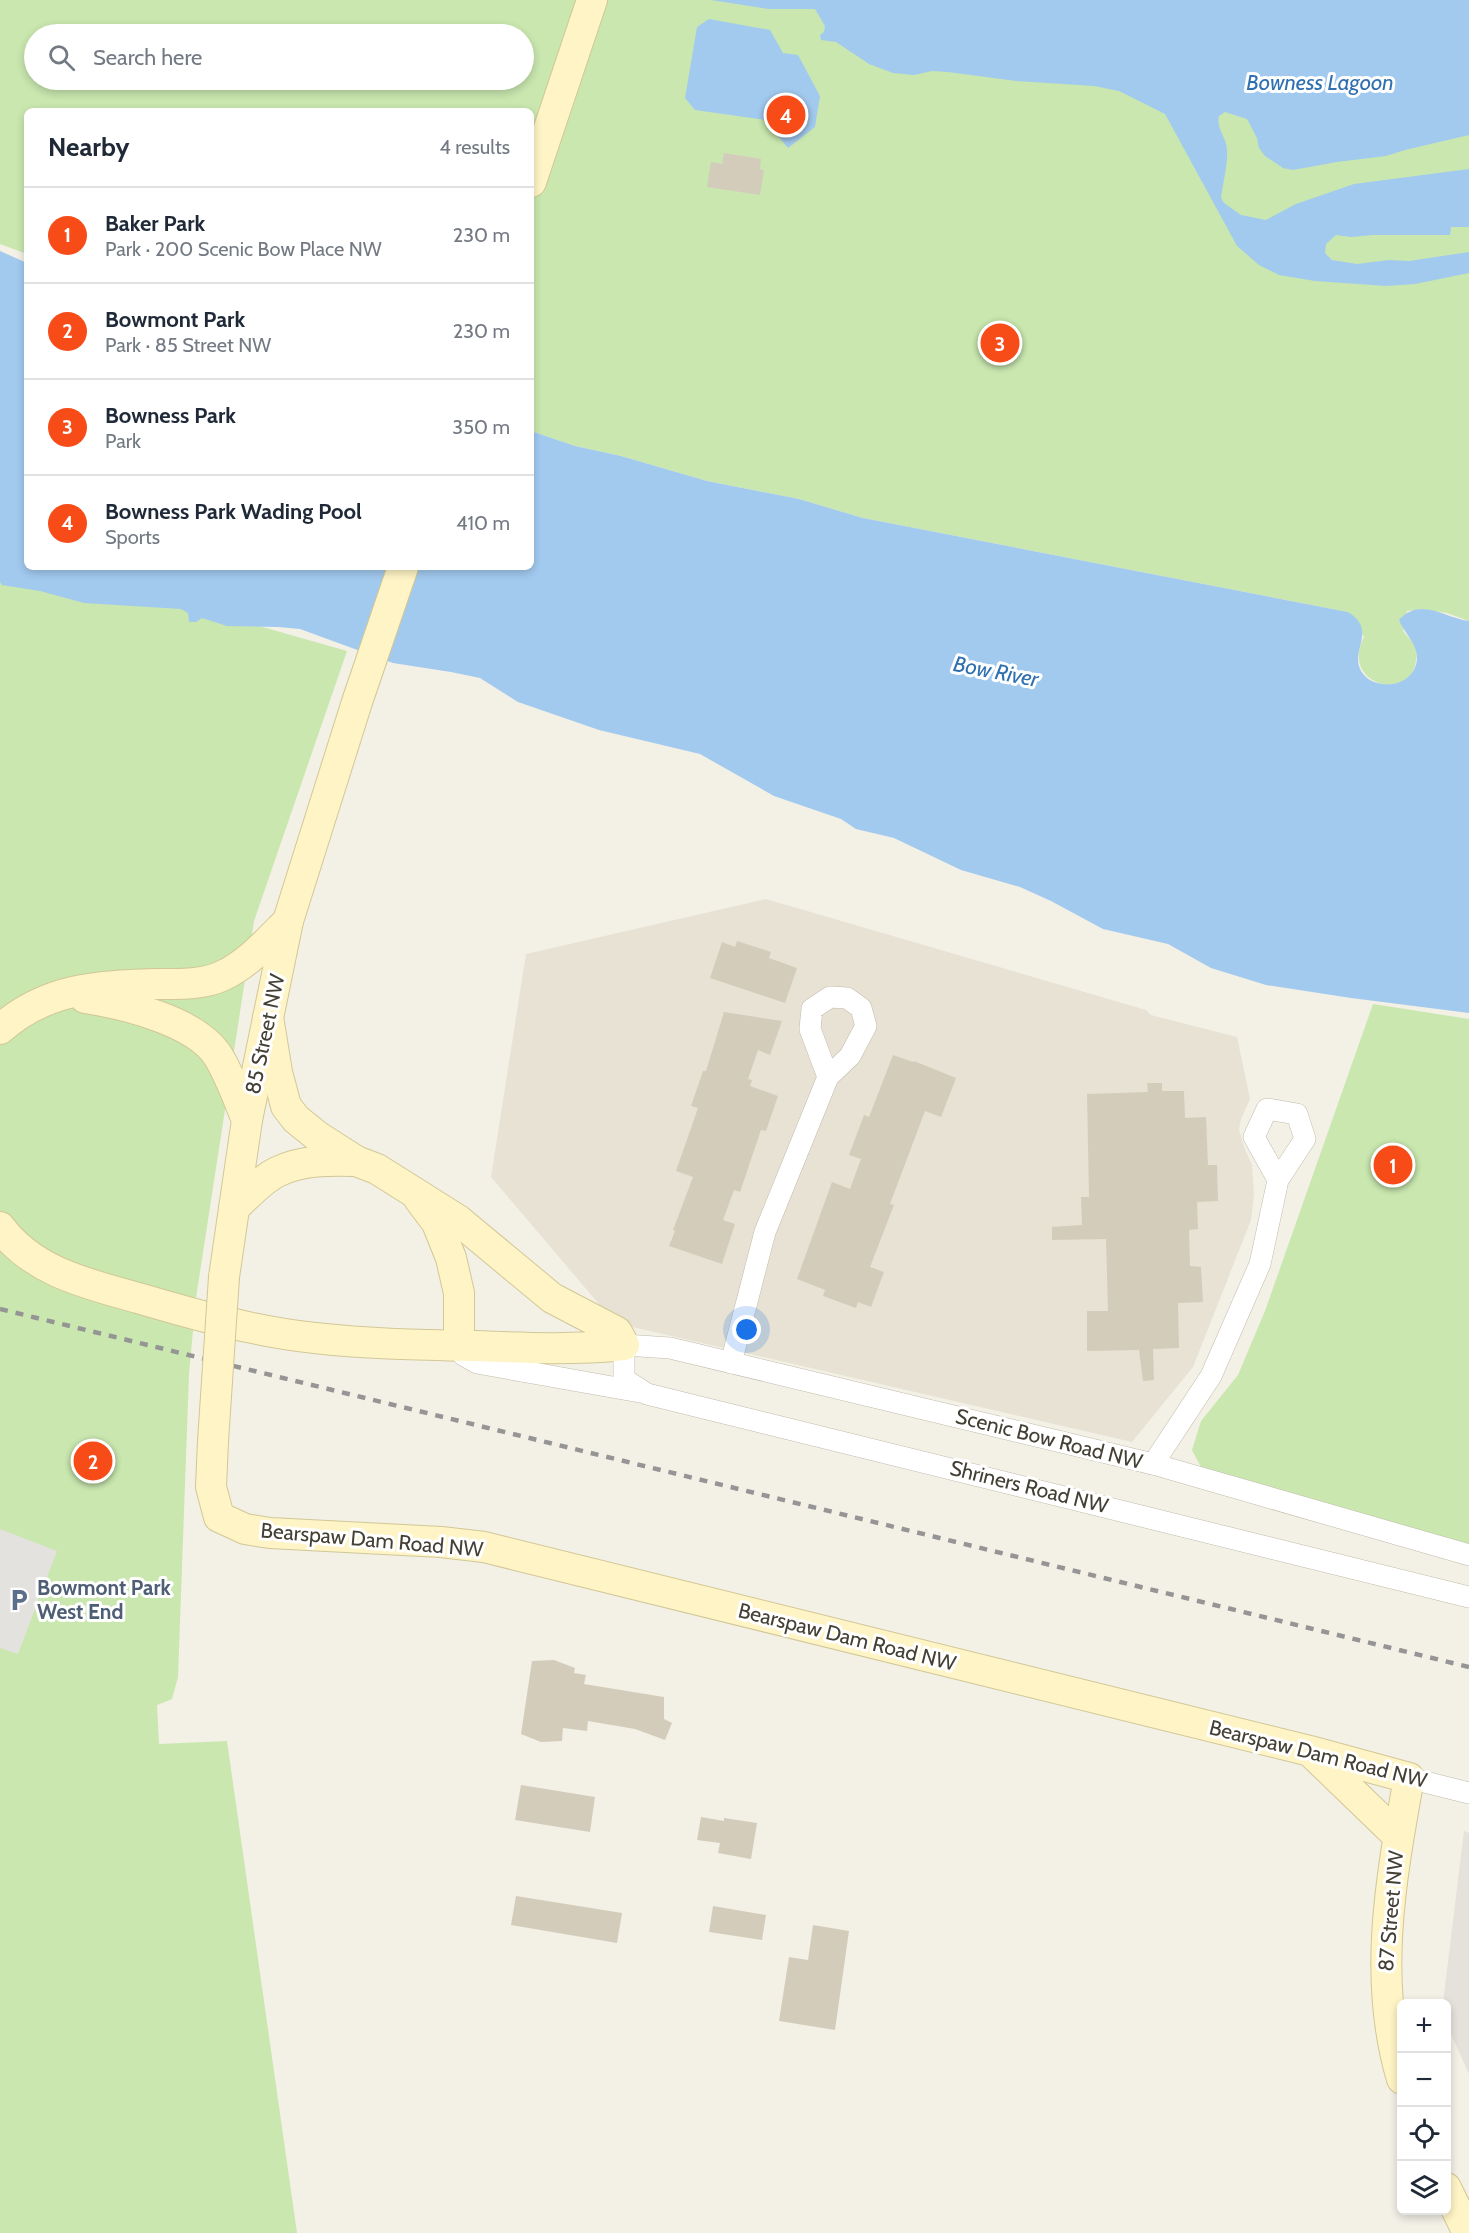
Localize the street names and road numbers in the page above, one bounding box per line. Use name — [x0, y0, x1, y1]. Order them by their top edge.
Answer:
street label: 85 Street NW — [240, 971, 289, 1096]
street label: Scenic Bow Road NW — [953, 1403, 1145, 1474]
street label: Shriners Road NW — [947, 1455, 1111, 1518]
street label: Bearspaw Dam Road NW — [260, 1517, 485, 1562]
street label: Bearspaw Dam Road NW — [736, 1597, 959, 1676]
street label: Bearspaw Dam Road NW — [1207, 1714, 1430, 1793]
street label: 87 Street NW — [1373, 1849, 1408, 1972]

